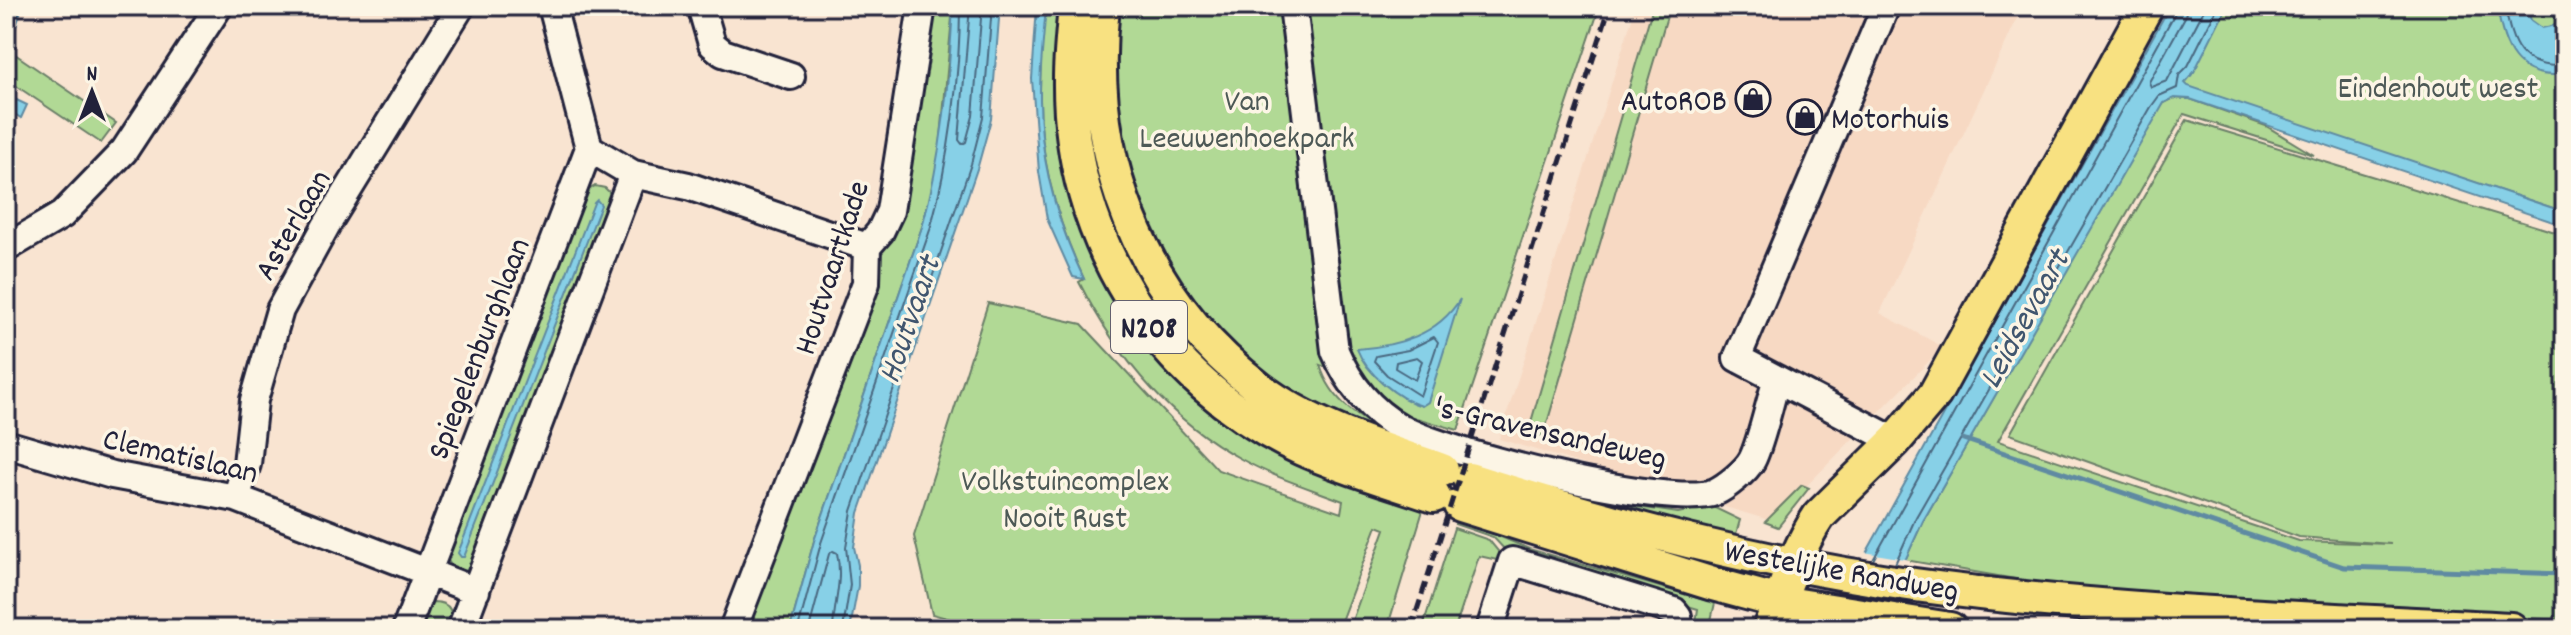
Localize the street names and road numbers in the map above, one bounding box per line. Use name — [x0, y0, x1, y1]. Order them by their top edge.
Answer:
street label: Asterlaan — [245, 163, 346, 290]
street label: Houtvaartkade — [785, 176, 885, 361]
street label: Spiegelenburghlaan — [418, 232, 545, 467]
road number: N208 — [1111, 301, 1187, 353]
street label: 's-Gravensandeweg — [1429, 387, 1671, 485]
street label: Clematislaan — [98, 419, 262, 499]
street label: Westelijke Randweg — [1720, 531, 1962, 617]

